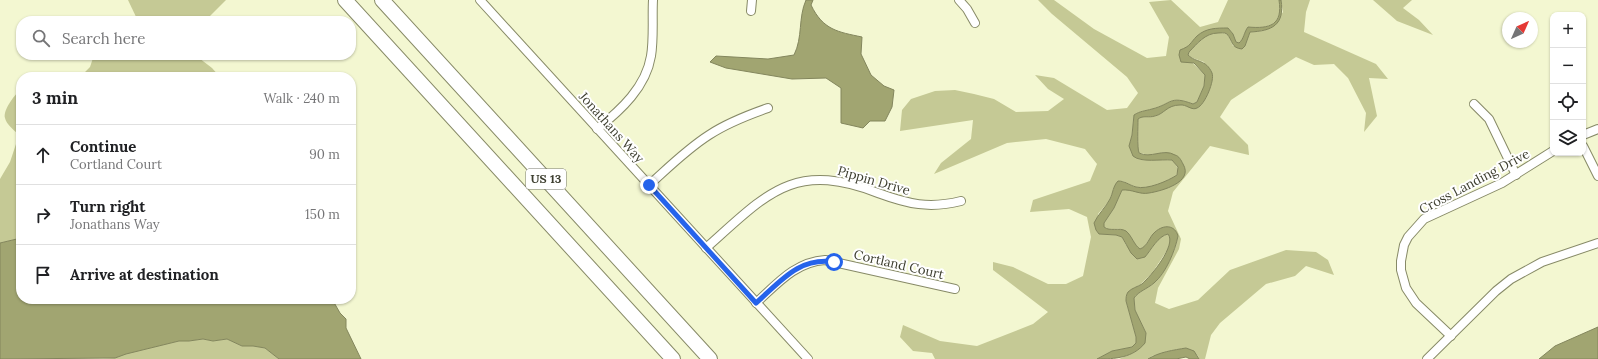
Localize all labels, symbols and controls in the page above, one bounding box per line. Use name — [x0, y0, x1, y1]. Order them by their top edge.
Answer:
north arrow — [1502, 12, 1538, 48]
map controls — [1550, 12, 1586, 156]
button: + — [1550, 12, 1586, 48]
search box — [16, 16, 356, 60]
icon: search — [30, 27, 52, 49]
text: Search here — [62, 29, 145, 48]
button: − — [1550, 48, 1586, 84]
button: locate — [1550, 84, 1586, 120]
text: 3 min — [32, 87, 78, 109]
street label: Jonathans Way — [575, 88, 648, 166]
text: Walk · 240 m — [263, 90, 340, 107]
button: layers — [1550, 120, 1586, 156]
text: Continue — [70, 137, 136, 156]
icon: ahead — [32, 144, 54, 166]
street label: Cross Landing Drive — [1416, 145, 1532, 218]
text: 90 m — [309, 146, 340, 163]
text: Cortland Court — [70, 156, 162, 173]
street label: Pippin Drive — [836, 162, 912, 199]
road number: US 13 — [526, 169, 566, 189]
route end — [640, 176, 658, 194]
text: Turn right — [70, 197, 146, 216]
icon: right — [32, 204, 54, 226]
text: 150 m — [305, 206, 340, 223]
text: Jonathans Way — [70, 216, 160, 233]
street label: Cortland Court — [852, 246, 946, 283]
route start — [825, 253, 843, 271]
icon: arrive — [32, 264, 54, 286]
text: Arrive at destination — [70, 265, 219, 284]

